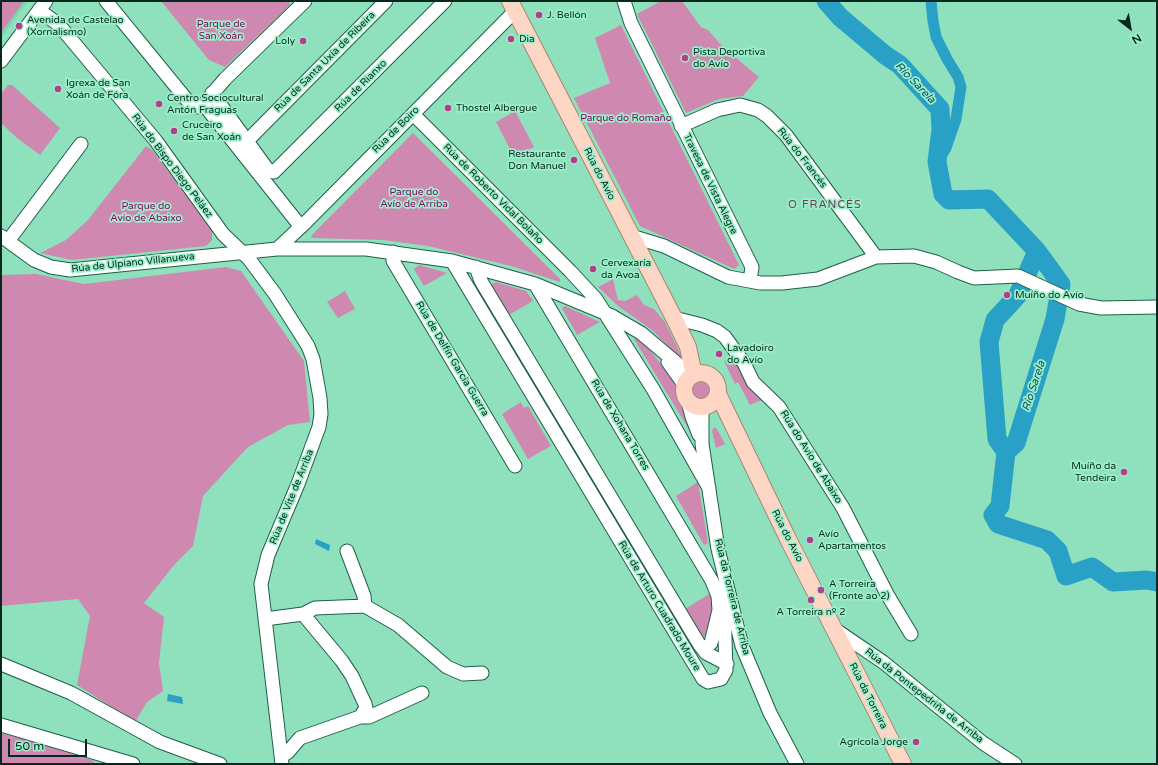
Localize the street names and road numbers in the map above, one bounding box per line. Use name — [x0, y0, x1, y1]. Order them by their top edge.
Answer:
street label: Rúa de Santa Uxía de Ribeira — [272, 9, 378, 115]
street label: Rúa de Rianxo — [332, 57, 390, 115]
street label: Rúa de Boiro — [370, 104, 422, 156]
street label: Rúa do Bispo Diego Peláez — [129, 112, 215, 220]
street label: Rúa do Francés — [775, 125, 829, 191]
street label: Travesa de Vista Alegre — [680, 132, 740, 236]
street label: Rúa de Roberto Vidal Bolaño — [440, 141, 546, 247]
street label: Rúa do Avío — [581, 146, 617, 202]
street label: Rúa de Ulpiano Villanueva — [71, 251, 195, 275]
street label: Rúa de Delfín García Guerra — [413, 299, 491, 419]
street label: Rúa de Xohana Torres — [588, 377, 652, 473]
street label: Rúa do Avío de Abaixo — [777, 408, 845, 506]
street label: Rúa de Vite de Arriba — [267, 448, 317, 546]
street label: Rúa do Avío — [769, 508, 805, 564]
street label: Rúa da Torreira de Arriba — [712, 538, 752, 656]
street label: Rúa de Arturo Cuadrado Moure — [615, 539, 703, 673]
street label: Rúa da Pontepedriña de Arriba — [862, 646, 986, 746]
street label: Rúa da Torreira — [846, 661, 890, 731]

